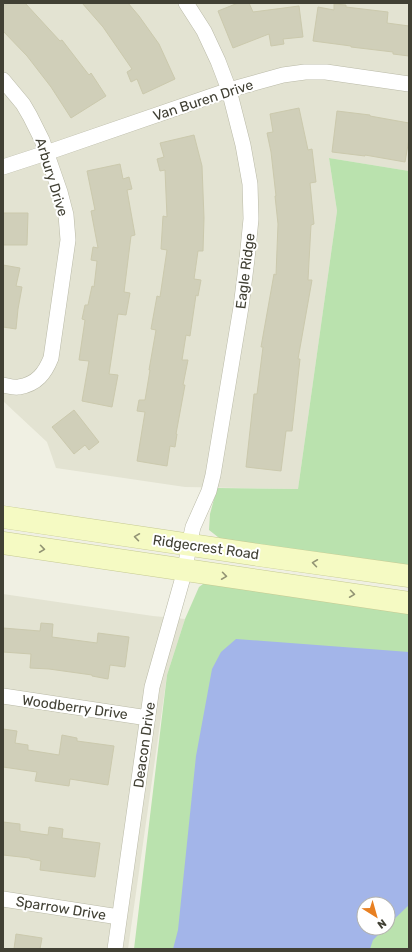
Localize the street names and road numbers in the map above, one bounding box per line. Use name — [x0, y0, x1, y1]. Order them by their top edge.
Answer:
street label: Van Buren Drive — [151, 76, 256, 125]
street label: Arbury Drive — [32, 136, 72, 219]
street label: Eagle Ridge — [232, 232, 259, 310]
street label: Ridgecrest Road — [152, 532, 260, 563]
street label: Woodberry Drive — [21, 692, 129, 723]
street label: Deacon Drive — [130, 701, 159, 789]
street label: Sparrow Drive — [15, 893, 107, 924]

